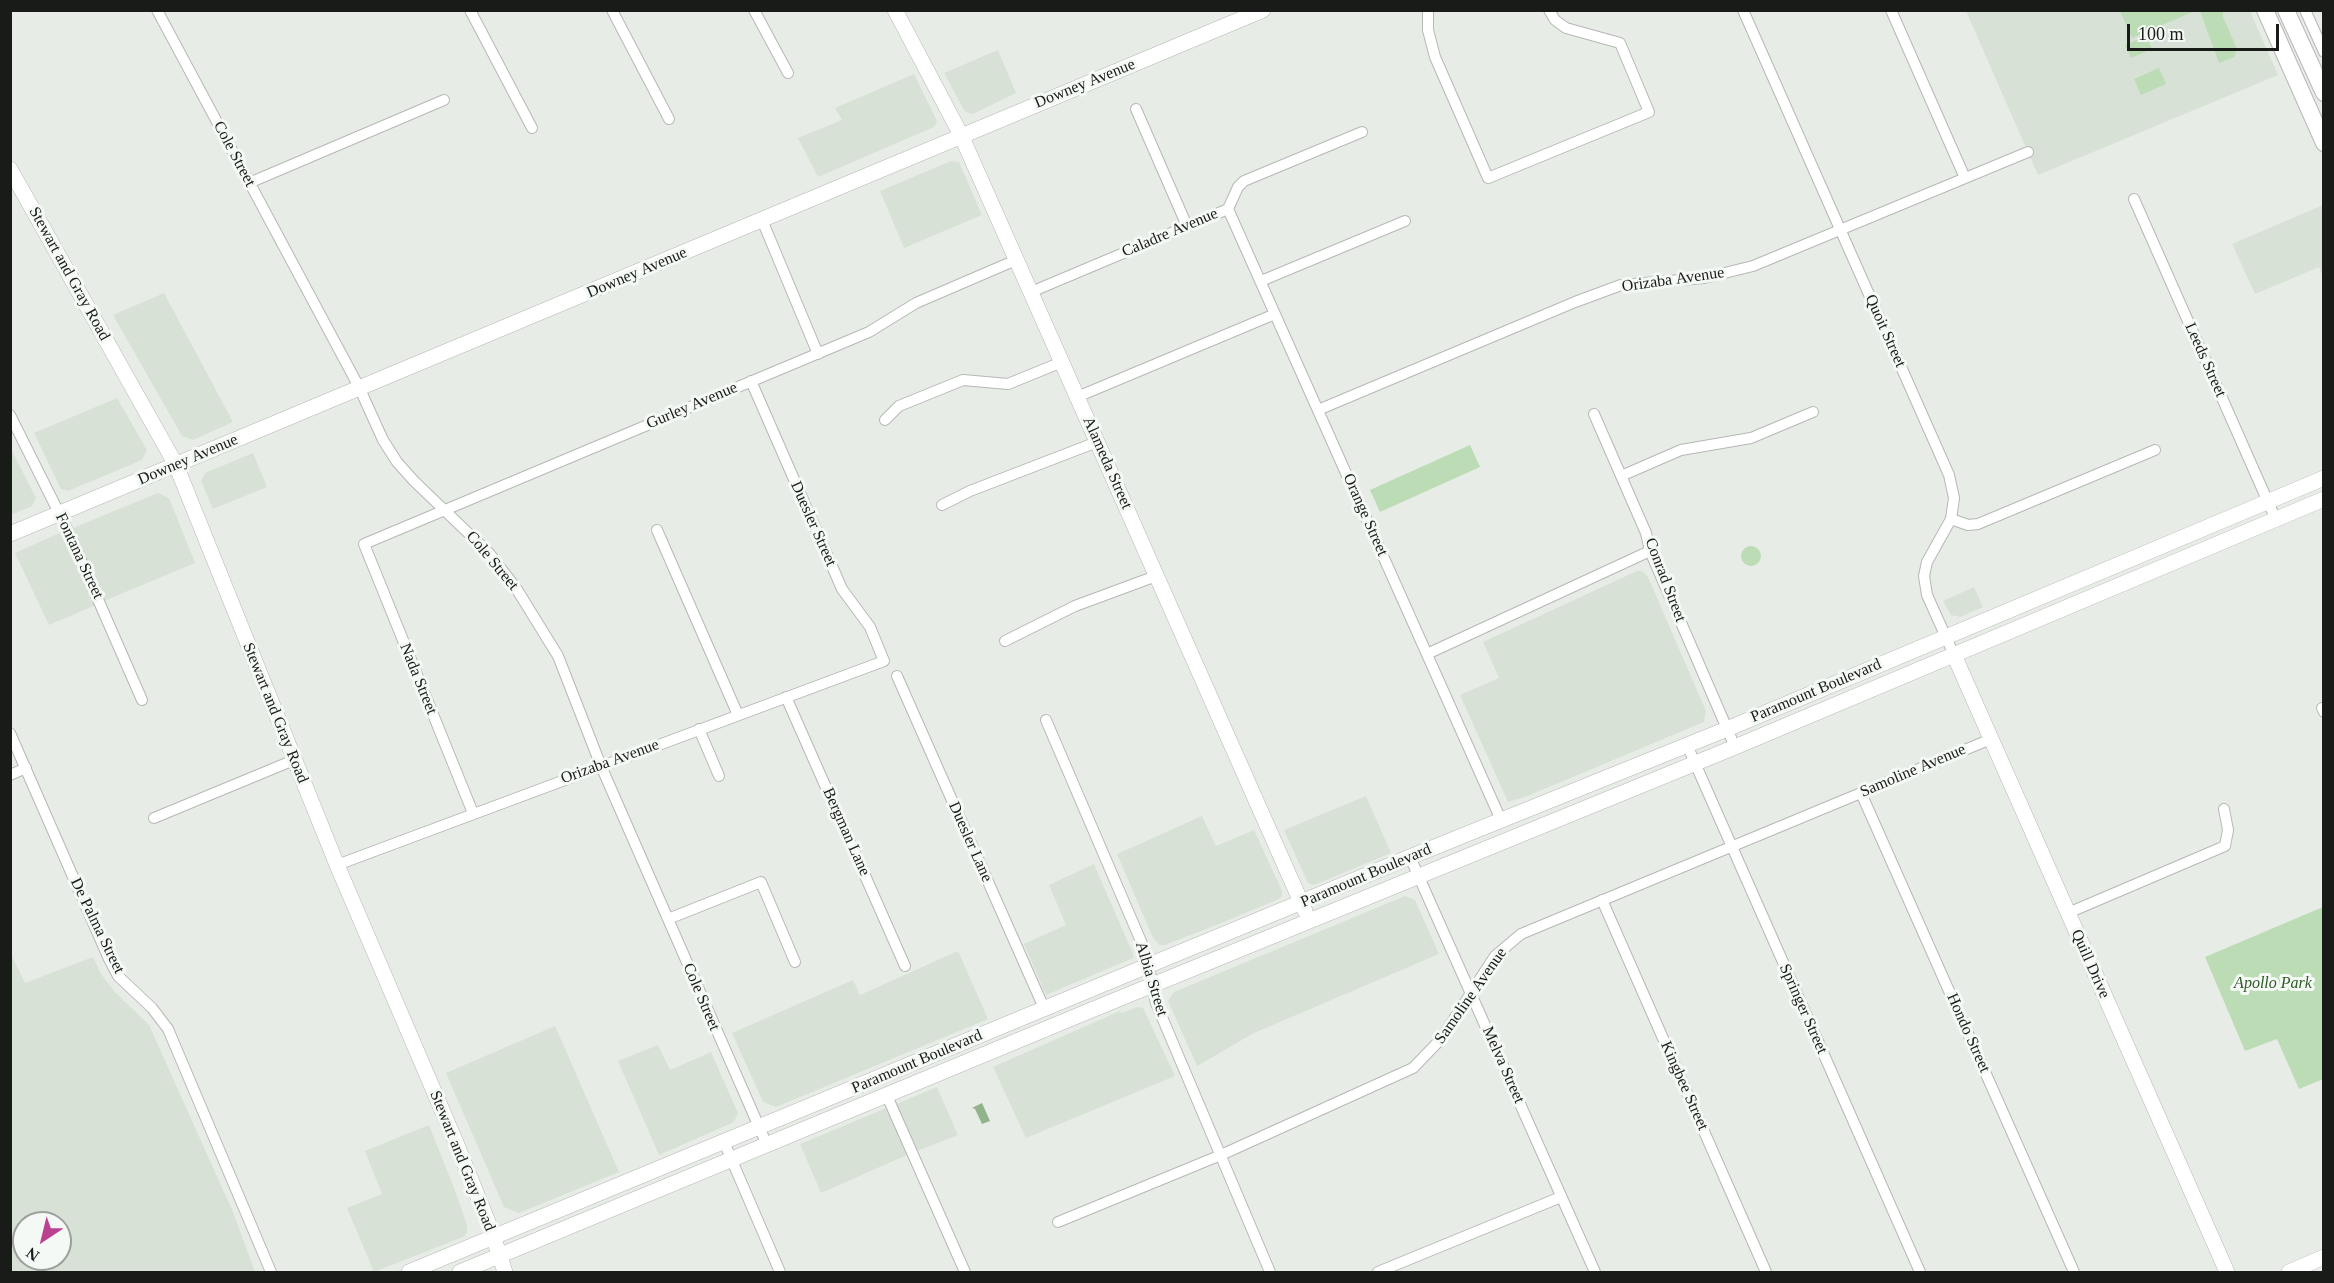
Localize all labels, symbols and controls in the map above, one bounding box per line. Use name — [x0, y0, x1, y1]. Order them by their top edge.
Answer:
scale bar — [2130, 12, 2282, 50]
text: 100 m — [2138, 24, 2184, 44]
street label: Downey Avenue — [1032, 55, 1138, 113]
street label: Cole Street — [209, 118, 259, 190]
street label: Stewart and Gray Road — [24, 204, 114, 344]
street label: Caladre Avenue — [1119, 204, 1221, 262]
street label: Downey Avenue — [584, 243, 690, 303]
street label: Orizaba Avenue — [1621, 263, 1725, 297]
street label: Quoit Street — [1860, 292, 1910, 370]
street label: Leeds Street — [2180, 320, 2230, 400]
street label: Gurley Avenue — [644, 378, 740, 434]
street label: Alameda Street — [1078, 414, 1136, 512]
street label: Downey Avenue — [135, 430, 241, 490]
street label: Orange Street — [1338, 471, 1392, 559]
street label: Duesler Street — [786, 478, 840, 570]
street label: Fontana Street — [51, 510, 107, 602]
street label: Cole Street — [462, 527, 522, 595]
street label: Conrad Street — [1640, 535, 1690, 625]
street label: Stewart and Gray Road — [238, 640, 312, 786]
street label: Nada Street — [395, 641, 441, 717]
street label: Paramount Boulevard — [1748, 655, 1884, 727]
street label: Orizaba Avenue — [558, 735, 662, 789]
street label: Samoline Avenue — [1857, 740, 1969, 802]
street label: Bergman Lane — [818, 785, 874, 879]
street label: Duesler Lane — [944, 799, 996, 885]
street label: Paramount Boulevard — [1298, 840, 1434, 912]
street label: De Palma Street — [66, 875, 128, 977]
street label: Quill Drive — [2066, 927, 2114, 1001]
street label: Albia Street — [1131, 939, 1171, 1019]
street label: Samoline Avenue — [1431, 944, 1511, 1048]
street label: Cole Street — [678, 960, 724, 1034]
street label: Springer Street — [1775, 961, 1831, 1057]
park label: Apollo Park — [2234, 974, 2312, 994]
street label: Hondo Street — [1942, 990, 1994, 1076]
street label: Melva Street — [1478, 1024, 1528, 1106]
street label: Paramount Boulevard — [849, 1026, 985, 1098]
street label: Kingbee Street — [1656, 1038, 1712, 1134]
street label: Stewart and Gray Road — [425, 1088, 499, 1234]
north arrow — [12, 1211, 72, 1271]
text: N — [23, 1244, 42, 1265]

